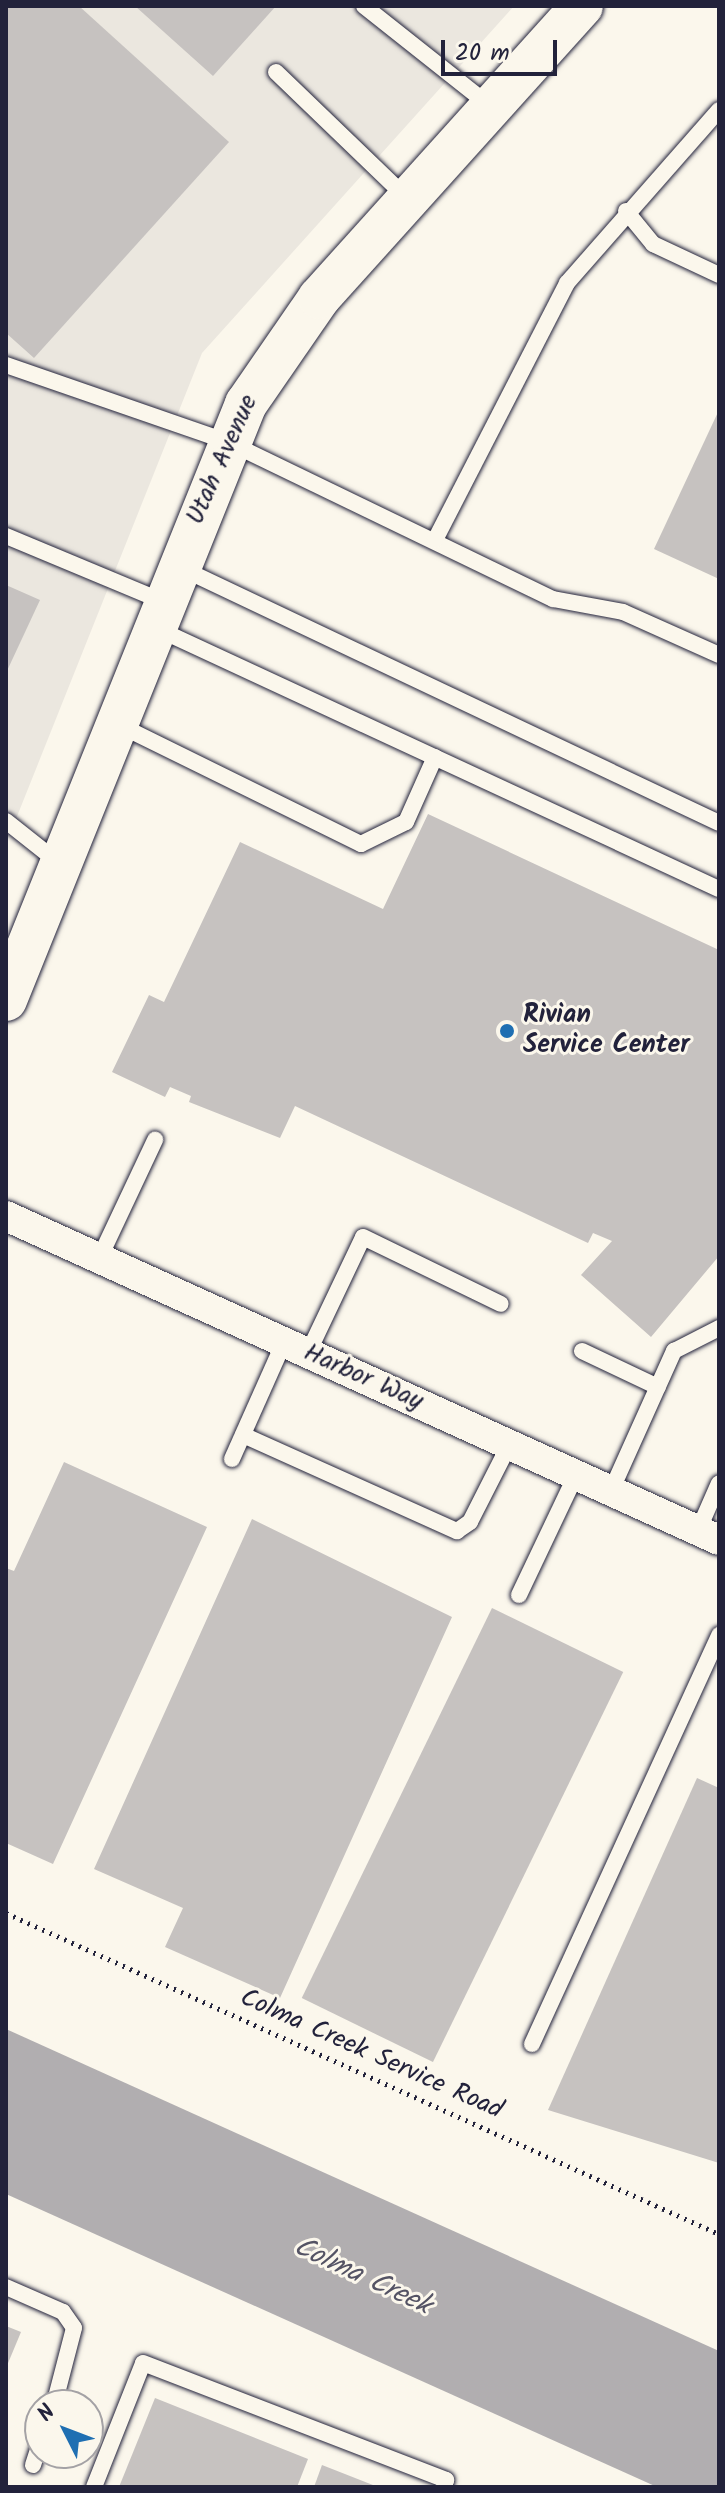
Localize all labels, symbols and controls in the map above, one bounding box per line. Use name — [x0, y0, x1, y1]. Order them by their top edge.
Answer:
scale bar — [445, 24, 561, 74]
text: 20 m — [455, 34, 510, 73]
street label: Utah Avenue — [181, 390, 265, 530]
place label: Rivian Service Center — [523, 1000, 690, 1062]
marker: Rivian Service Center — [498, 1022, 516, 1040]
street label: Harbor Way — [298, 1338, 428, 1418]
street label: Colma Creek Service Road — [235, 1983, 507, 2127]
water label: Colma Creek — [288, 2231, 436, 2323]
north arrow — [24, 2389, 104, 2469]
text: N — [30, 2397, 65, 2431]

